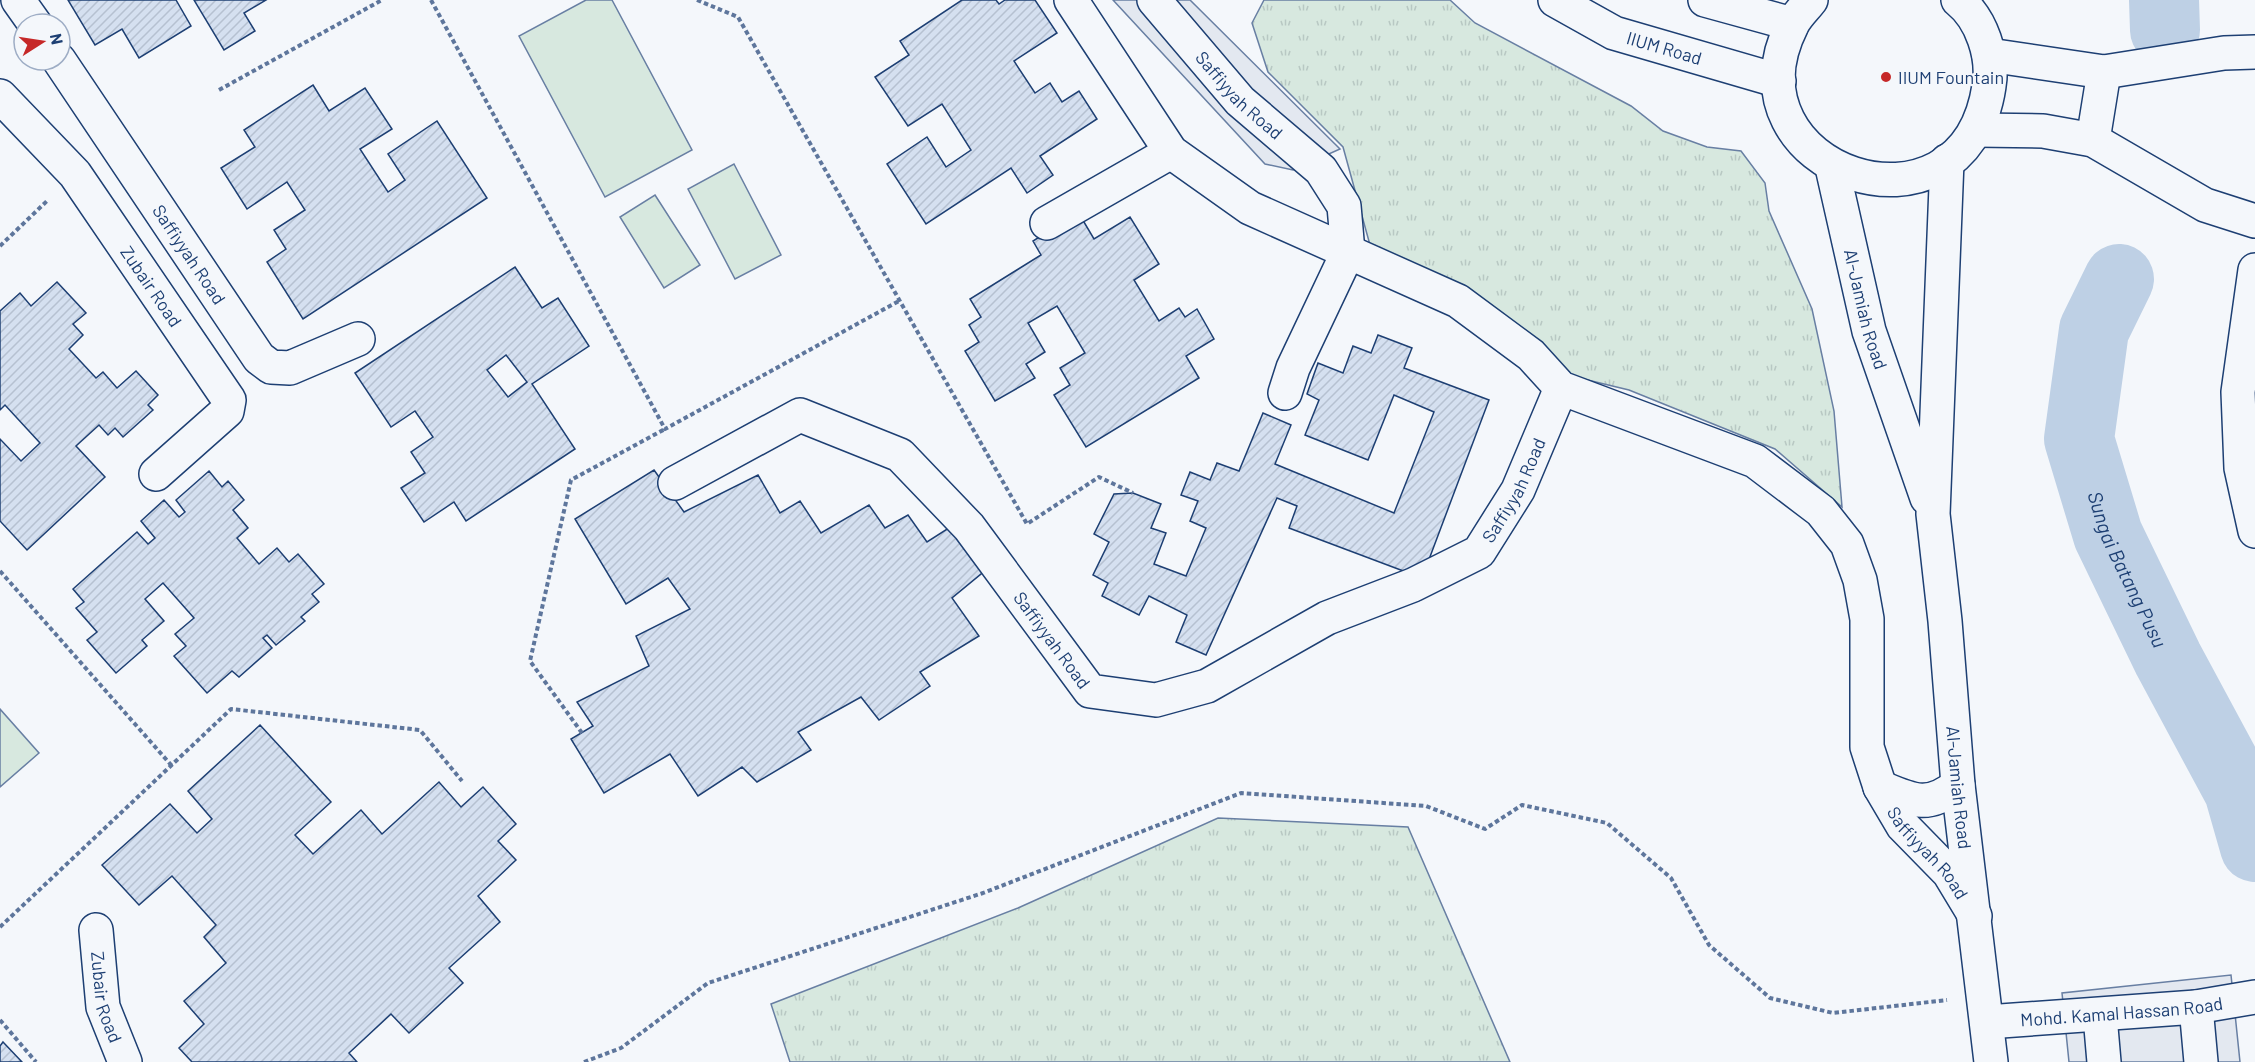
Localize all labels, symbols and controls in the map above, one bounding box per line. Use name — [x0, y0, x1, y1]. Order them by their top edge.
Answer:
north arrow — [12, 12, 72, 72]
street label: IIUM Road — [1624, 26, 1705, 69]
text: N — [47, 32, 68, 46]
street label: Saffiyyah Road — [1191, 46, 1287, 144]
place label: IIUM Fountain — [1898, 66, 2004, 88]
marker: IIUM Fountain — [1879, 70, 1893, 84]
street label: Saffiyyah Road — [148, 200, 231, 308]
street label: Zubair Road — [116, 242, 187, 331]
street label: Al-Jamiah Road — [1840, 247, 1892, 372]
street label: Saffiyyah Road — [1477, 435, 1550, 546]
water label: Sungai Batang Pusu — [2083, 488, 2172, 651]
street label: Saffiyyah Road — [1009, 587, 1095, 693]
street label: Al-Jamiah Road — [1942, 725, 1977, 850]
street label: Saffiyyah Road — [1883, 802, 1973, 903]
street label: Zubair Road — [87, 950, 127, 1046]
street label: Mohd. Kamal Hassan Road — [2020, 992, 2224, 1031]

